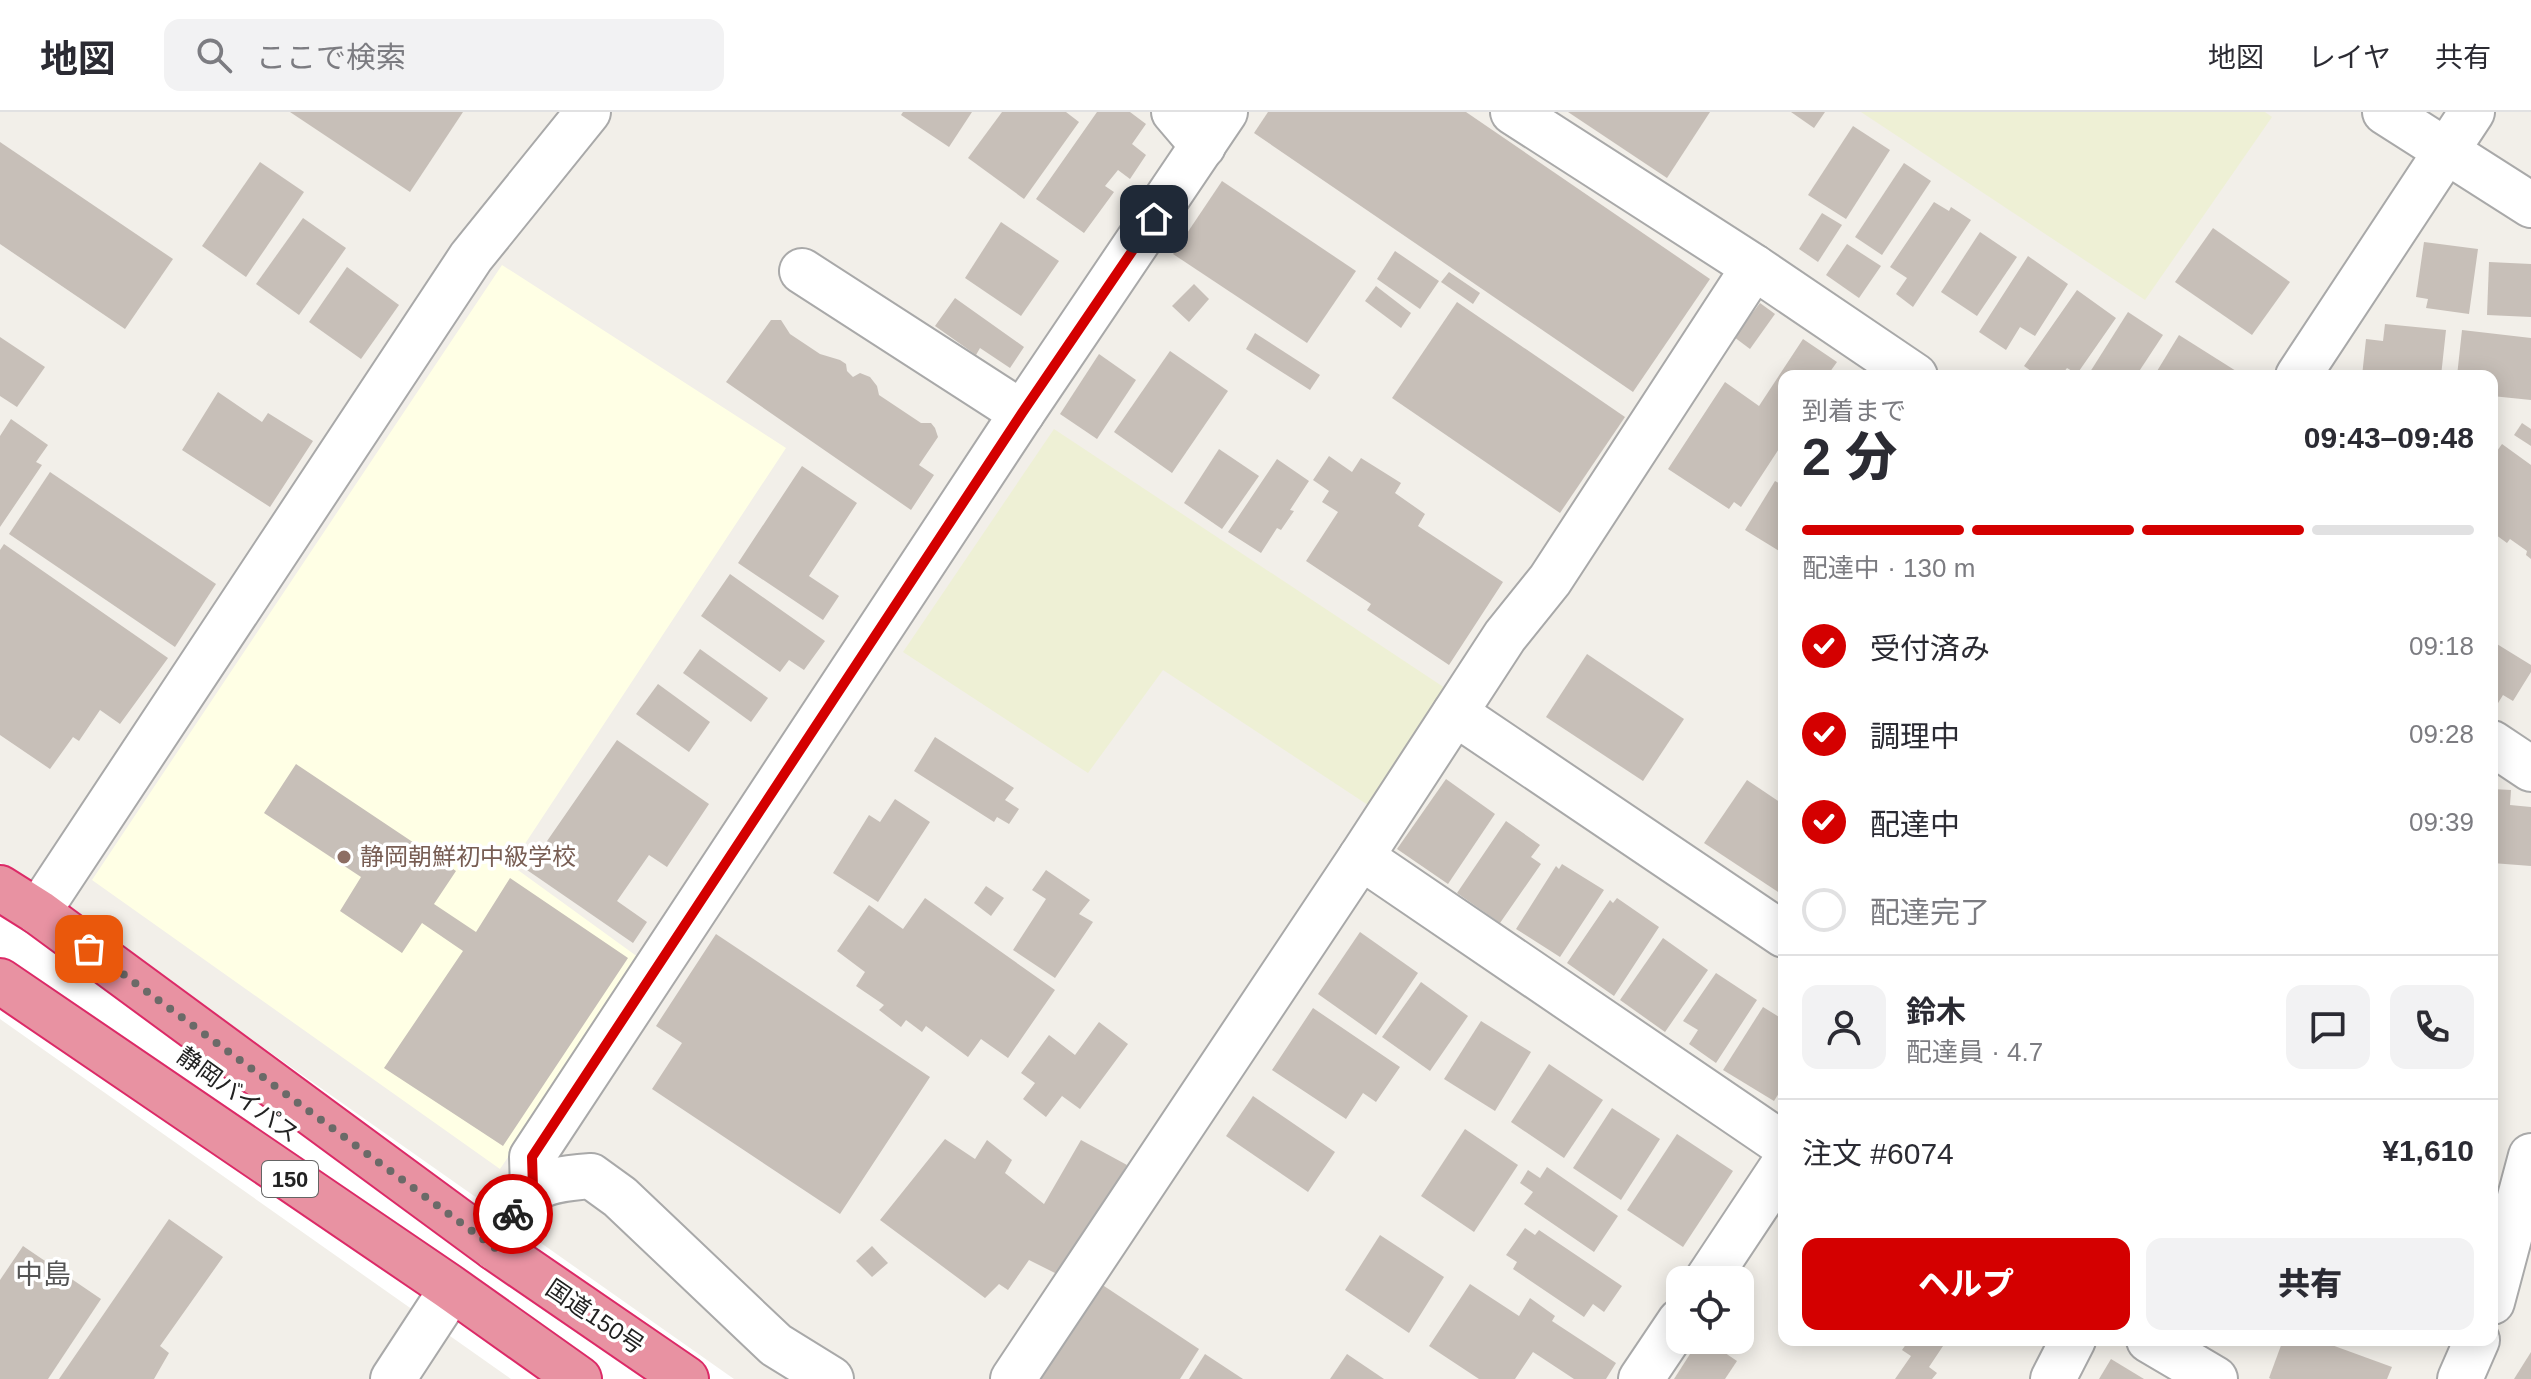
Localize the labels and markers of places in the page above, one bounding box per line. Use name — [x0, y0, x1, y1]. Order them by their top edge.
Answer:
pin — [1120, 185, 1188, 253]
place label: 静岡朝鮮初中級学校 — [360, 843, 576, 870]
marker: 静岡朝鮮初中級学校 — [335, 848, 353, 866]
pin — [55, 915, 123, 983]

